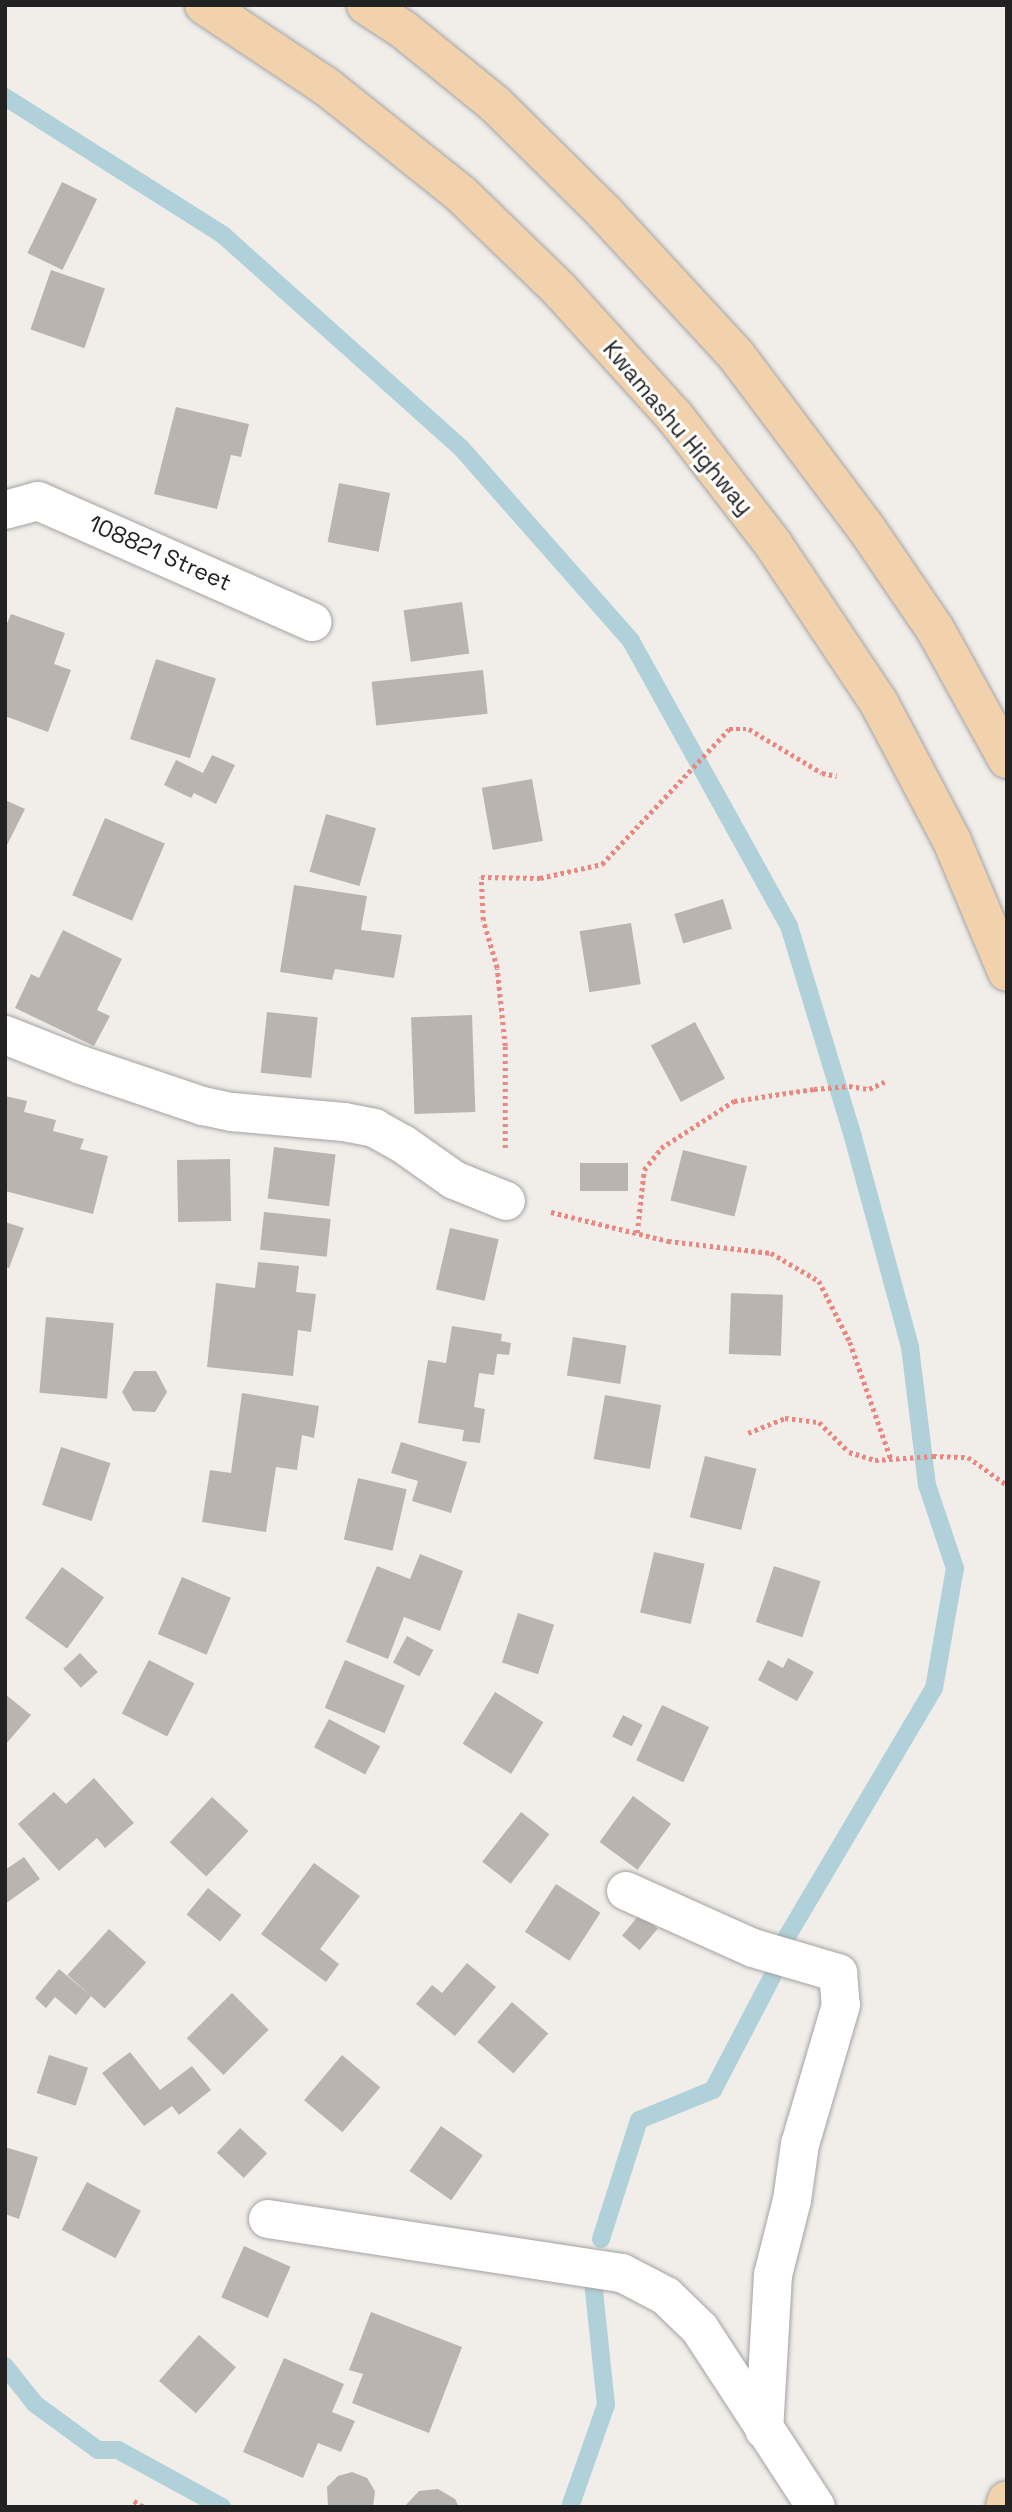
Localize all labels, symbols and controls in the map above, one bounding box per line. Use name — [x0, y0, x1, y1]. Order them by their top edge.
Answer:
street label: Kwamashu Highway — [597, 335, 759, 521]
street label: 108821 Street — [85, 509, 235, 597]

